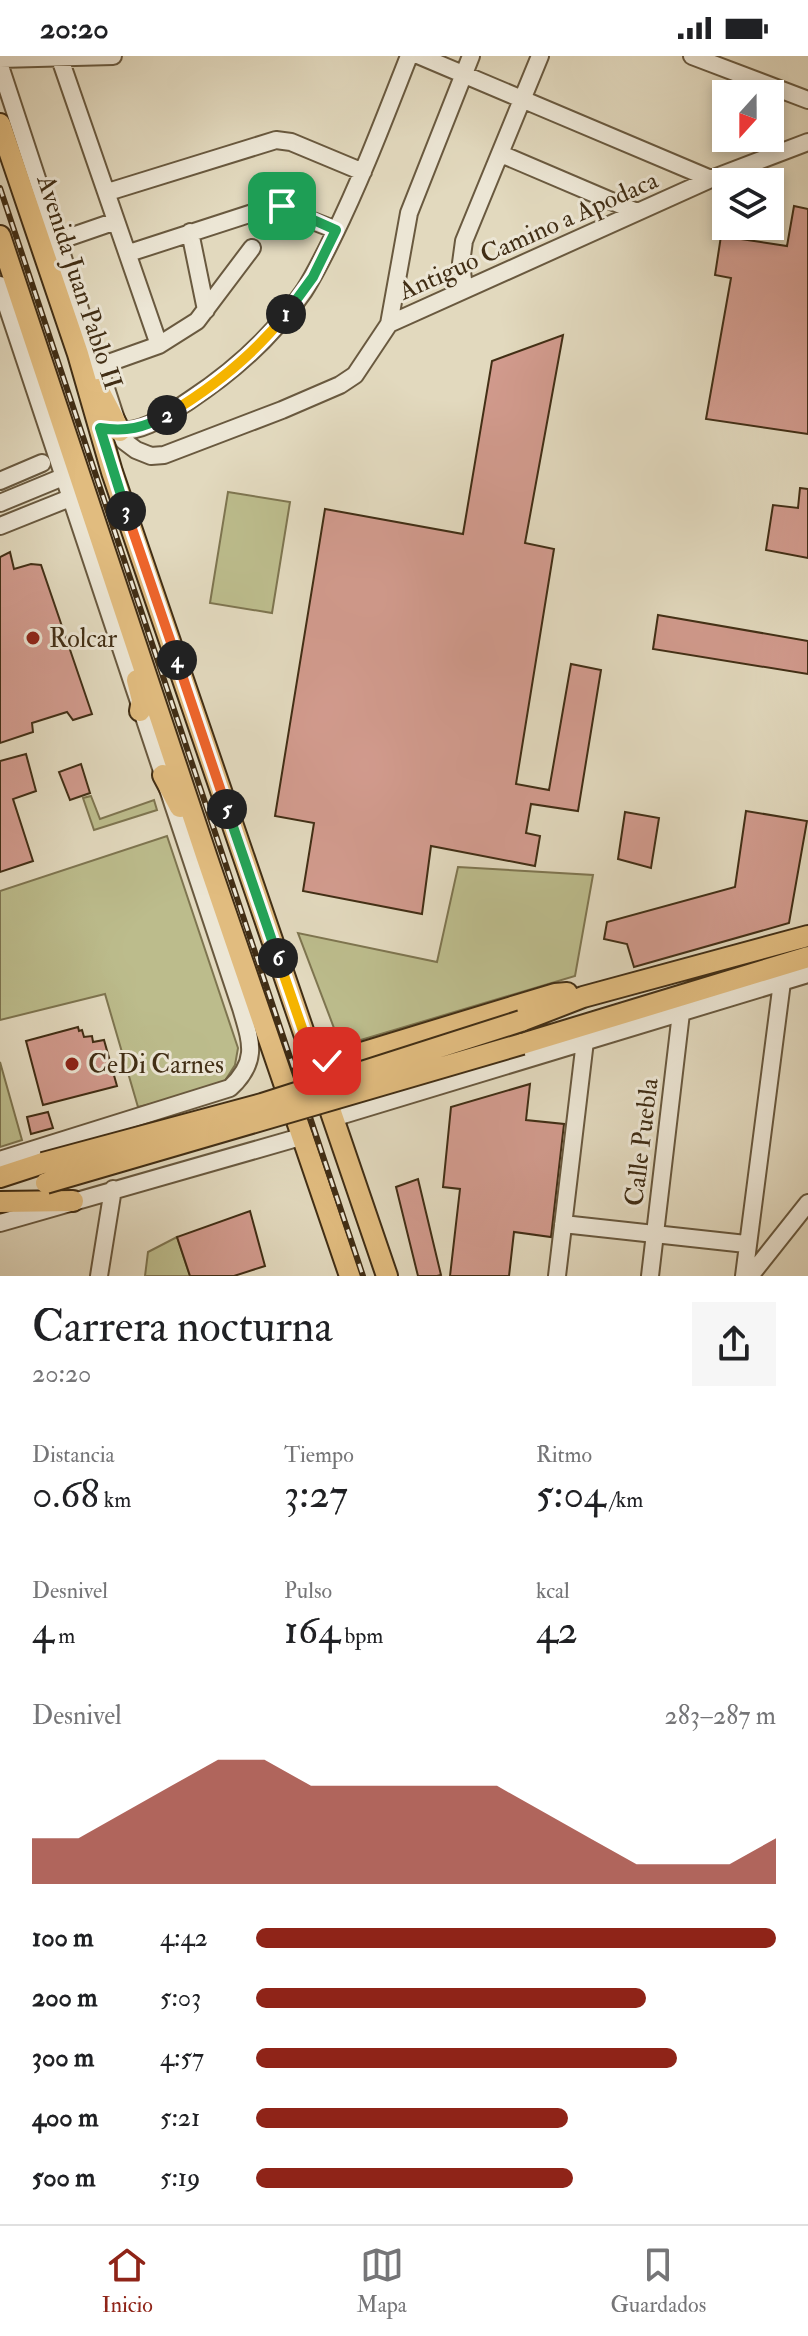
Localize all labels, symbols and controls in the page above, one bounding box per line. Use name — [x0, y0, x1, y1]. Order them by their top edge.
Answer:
text: 20:20 — [40, 10, 109, 47]
north arrow — [712, 80, 784, 152]
map controls — [712, 80, 784, 240]
street label: Antiguo Camino a Apodaca — [393, 164, 664, 309]
button: layers — [712, 168, 784, 240]
street label: Avenida Juan Pablo II — [29, 170, 129, 393]
pin — [248, 172, 316, 240]
icon: arrive — [260, 184, 304, 228]
pin: 1 — [266, 294, 306, 334]
text: 1 — [282, 300, 290, 328]
pin: 2 — [147, 395, 187, 435]
text: 2 — [161, 401, 173, 429]
pin: 3 — [106, 491, 146, 531]
text: 3 — [122, 497, 130, 525]
place label: Rolcar — [49, 623, 117, 655]
marker: Rolcar — [24, 629, 42, 647]
pin: 4 — [157, 640, 197, 680]
text: 4 — [171, 646, 183, 674]
pin: 5 — [207, 789, 247, 829]
text: 5 — [222, 795, 232, 823]
pin: 6 — [258, 938, 298, 978]
text: 6 — [272, 944, 284, 972]
pin — [293, 1027, 361, 1095]
icon: check — [305, 1039, 349, 1083]
place label: CeDi Carnes — [88, 1049, 224, 1081]
marker: CeDi Carnes — [63, 1055, 81, 1073]
street label: Calle Puebla — [618, 1076, 666, 1208]
text: Carrera nocturna — [32, 1300, 333, 1355]
button: share — [692, 1302, 776, 1386]
text: 20:20 — [32, 1358, 91, 1390]
text: Distancia — [32, 1441, 115, 1469]
text: Tiempo — [284, 1441, 354, 1469]
text: Ritmo — [536, 1441, 592, 1469]
text: 0.68 — [32, 1469, 99, 1520]
text: 3:27 — [284, 1469, 348, 1520]
text: 5:04 — [536, 1469, 605, 1520]
text: km — [99, 1486, 131, 1514]
text: /km — [605, 1486, 643, 1514]
text: Desnivel — [32, 1577, 108, 1605]
text: Pulso — [284, 1577, 332, 1605]
text: kcal — [536, 1577, 570, 1605]
text: 4 — [32, 1605, 54, 1656]
text: 164 — [284, 1605, 340, 1656]
text: 42 — [536, 1605, 578, 1656]
text: m — [54, 1622, 75, 1650]
text: bpm — [340, 1622, 383, 1650]
text: Desnivel — [32, 1700, 122, 1732]
text: 283–287 m — [665, 1700, 776, 1732]
text: 100 m — [32, 1922, 93, 1954]
text: 4:42 — [160, 1922, 208, 1954]
text: 200 m — [32, 1982, 97, 2014]
text: 5:03 — [160, 1982, 201, 2014]
text: 300 m — [32, 2042, 94, 2074]
text: 4:57 — [160, 2042, 204, 2074]
text: 400 m — [32, 2102, 98, 2134]
text: 5:21 — [160, 2102, 200, 2134]
text: 500 m — [32, 2162, 96, 2194]
text: 5:19 — [160, 2162, 200, 2194]
tab: Inicio — [102, 2243, 153, 2319]
tab: Mapa — [356, 2243, 407, 2319]
tab: Guardados — [610, 2243, 706, 2319]

